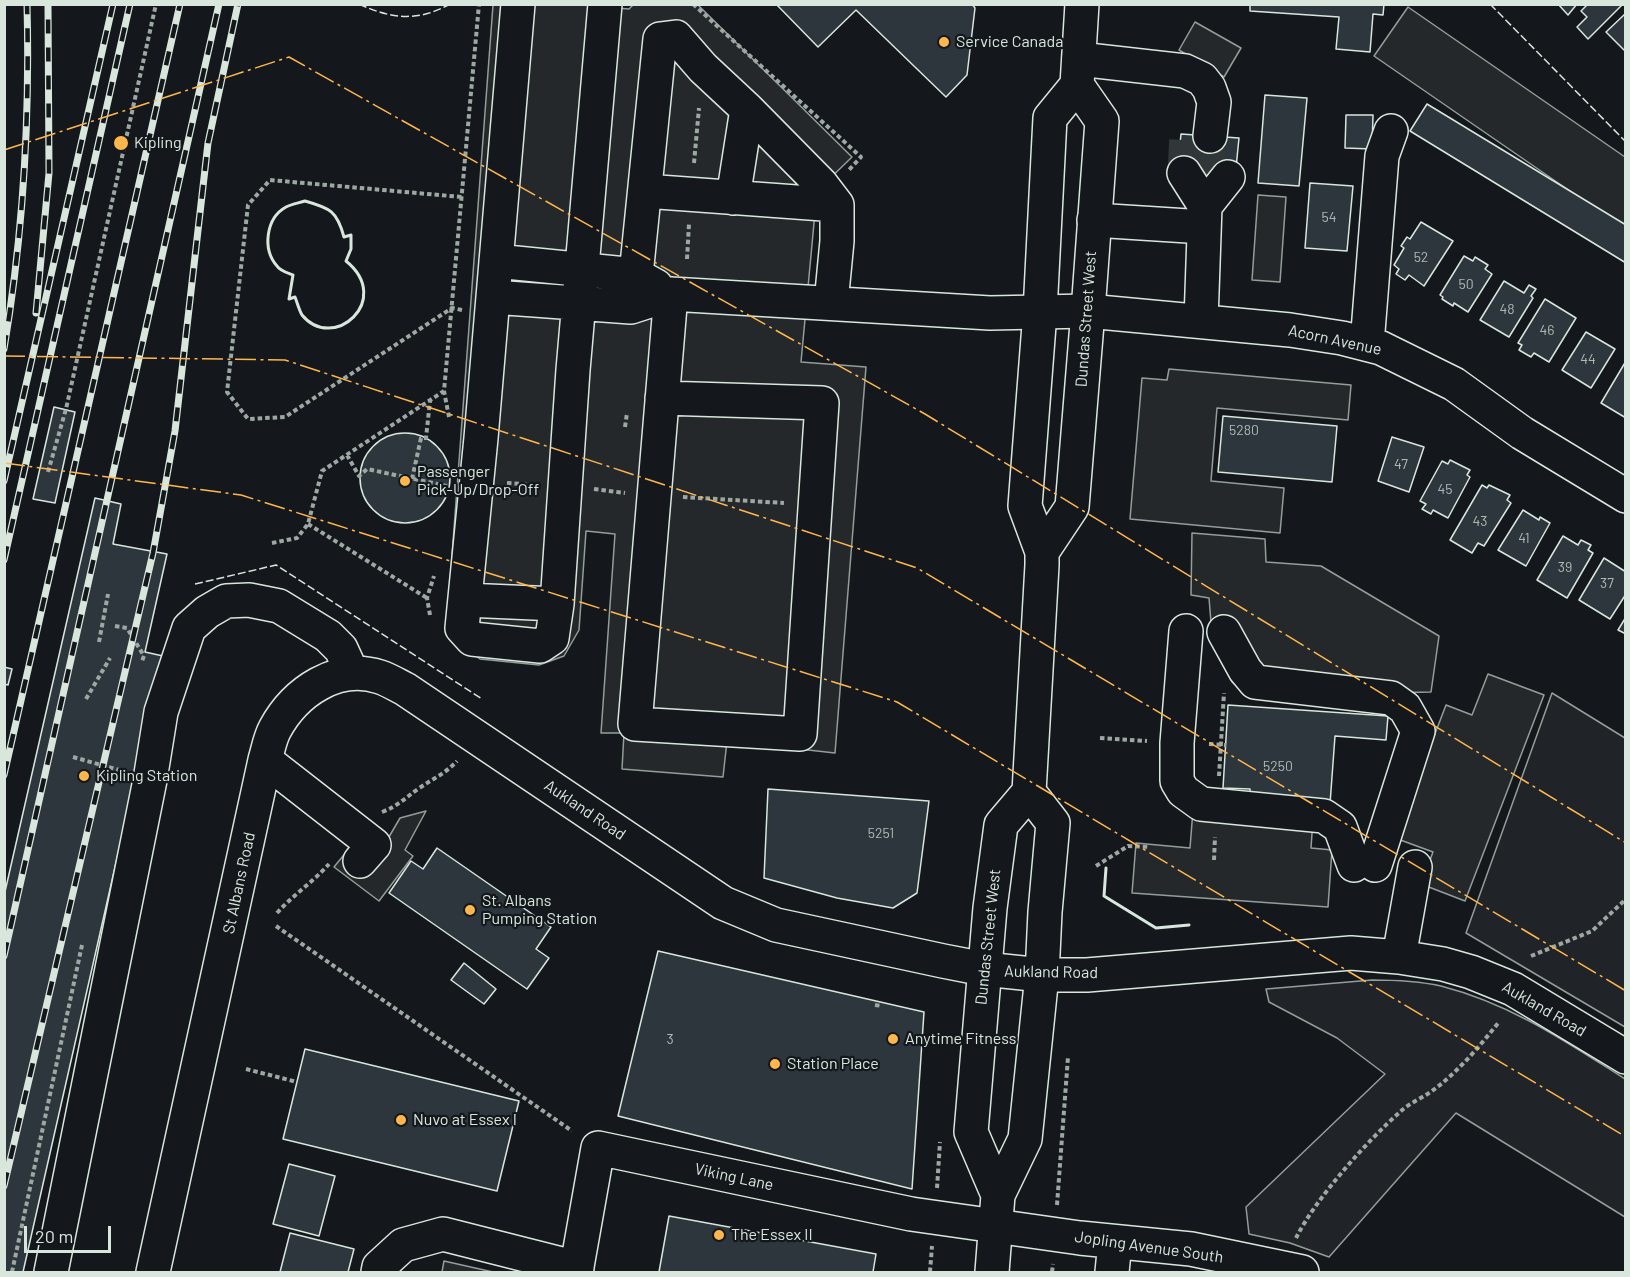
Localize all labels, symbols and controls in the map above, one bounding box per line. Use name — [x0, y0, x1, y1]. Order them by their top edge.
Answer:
place label: Service Canada — [956, 32, 1063, 52]
marker: Service Canada — [937, 35, 951, 49]
place label: Kipling — [134, 133, 182, 153]
marker: Kipling — [112, 134, 130, 152]
house number: 54 — [1322, 209, 1336, 225]
house number: 52 — [1414, 249, 1428, 265]
street label: Dundas Street West — [1072, 250, 1100, 388]
house number: 50 — [1458, 276, 1474, 292]
house number: 48 — [1499, 301, 1515, 317]
street label: Acorn Avenue — [1287, 321, 1383, 359]
house number: 46 — [1540, 322, 1554, 338]
house number: 44 — [1580, 351, 1596, 367]
house number: 5280 — [1229, 422, 1259, 438]
house number: 47 — [1394, 456, 1408, 472]
place label: Passenger Pick-Up/Drop-Off — [417, 462, 539, 500]
marker: Passenger Pick-Up/Drop-Off — [398, 474, 412, 488]
house number: 45 — [1438, 481, 1452, 497]
house number: 43 — [1473, 513, 1487, 529]
house number: 41 — [1518, 530, 1530, 546]
house number: 39 — [1558, 559, 1572, 575]
house number: 37 — [1600, 575, 1614, 591]
house number: 5250 — [1263, 758, 1293, 774]
place label: Kipling Station — [96, 766, 197, 786]
marker: Kipling Station — [77, 769, 91, 783]
street label: Aukland Road — [541, 776, 629, 844]
house number: 5251 — [868, 825, 894, 841]
street label: St Albans Road — [219, 830, 259, 936]
street label: Dundas Street West — [971, 868, 1005, 1006]
place label: St. Albans Pumping Station — [482, 891, 597, 929]
marker: St. Albans Pumping Station — [463, 903, 477, 917]
street label: Aukland Road — [1004, 962, 1098, 982]
street label: Aukland Road — [1499, 977, 1589, 1041]
place label: Anytime Fitness — [905, 1029, 1016, 1049]
house number: 3 — [666, 1031, 674, 1047]
marker: Anytime Fitness — [886, 1032, 900, 1046]
place label: Station Place — [787, 1054, 879, 1074]
marker: Station Place — [768, 1057, 782, 1071]
place label: Nuvo at Essex I — [413, 1110, 517, 1130]
marker: Nuvo at Essex I — [394, 1113, 408, 1127]
street label: Viking Lane — [693, 1159, 775, 1195]
scale bar — [27, 1214, 114, 1252]
text: 20 m — [35, 1225, 73, 1247]
place label: The Essex II — [731, 1225, 813, 1245]
street label: Jopling Avenue South — [1073, 1227, 1225, 1267]
marker: The Essex II — [712, 1228, 726, 1242]

